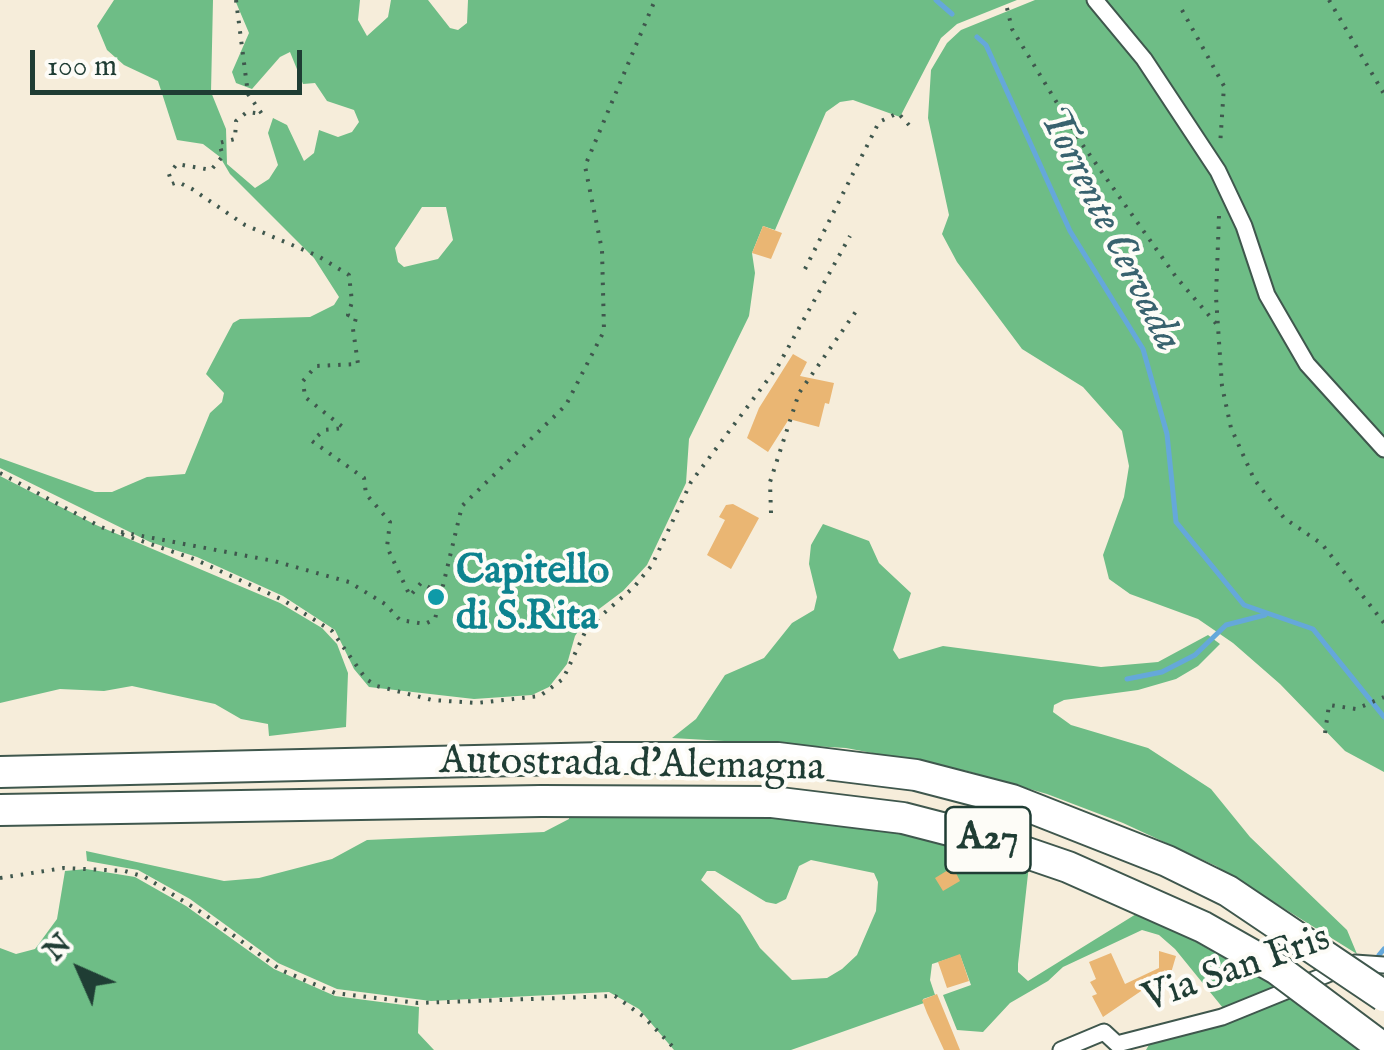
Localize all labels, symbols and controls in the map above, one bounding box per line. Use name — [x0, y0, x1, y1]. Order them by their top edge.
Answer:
scale bar — [35, 30, 308, 92]
text: 100 m — [47, 48, 117, 86]
water label: Torrente Cervada — [1025, 99, 1191, 361]
place label: Capitello di S.Rita — [456, 550, 609, 644]
marker: Capitello di S.Rita — [425, 586, 447, 608]
street label: Autostrada d'Alemagna — [439, 740, 825, 794]
road number: A27 — [946, 807, 1030, 873]
street label: Via San Fris — [1137, 917, 1337, 1025]
north arrow — [30, 920, 130, 1020]
text: N — [37, 927, 79, 969]

